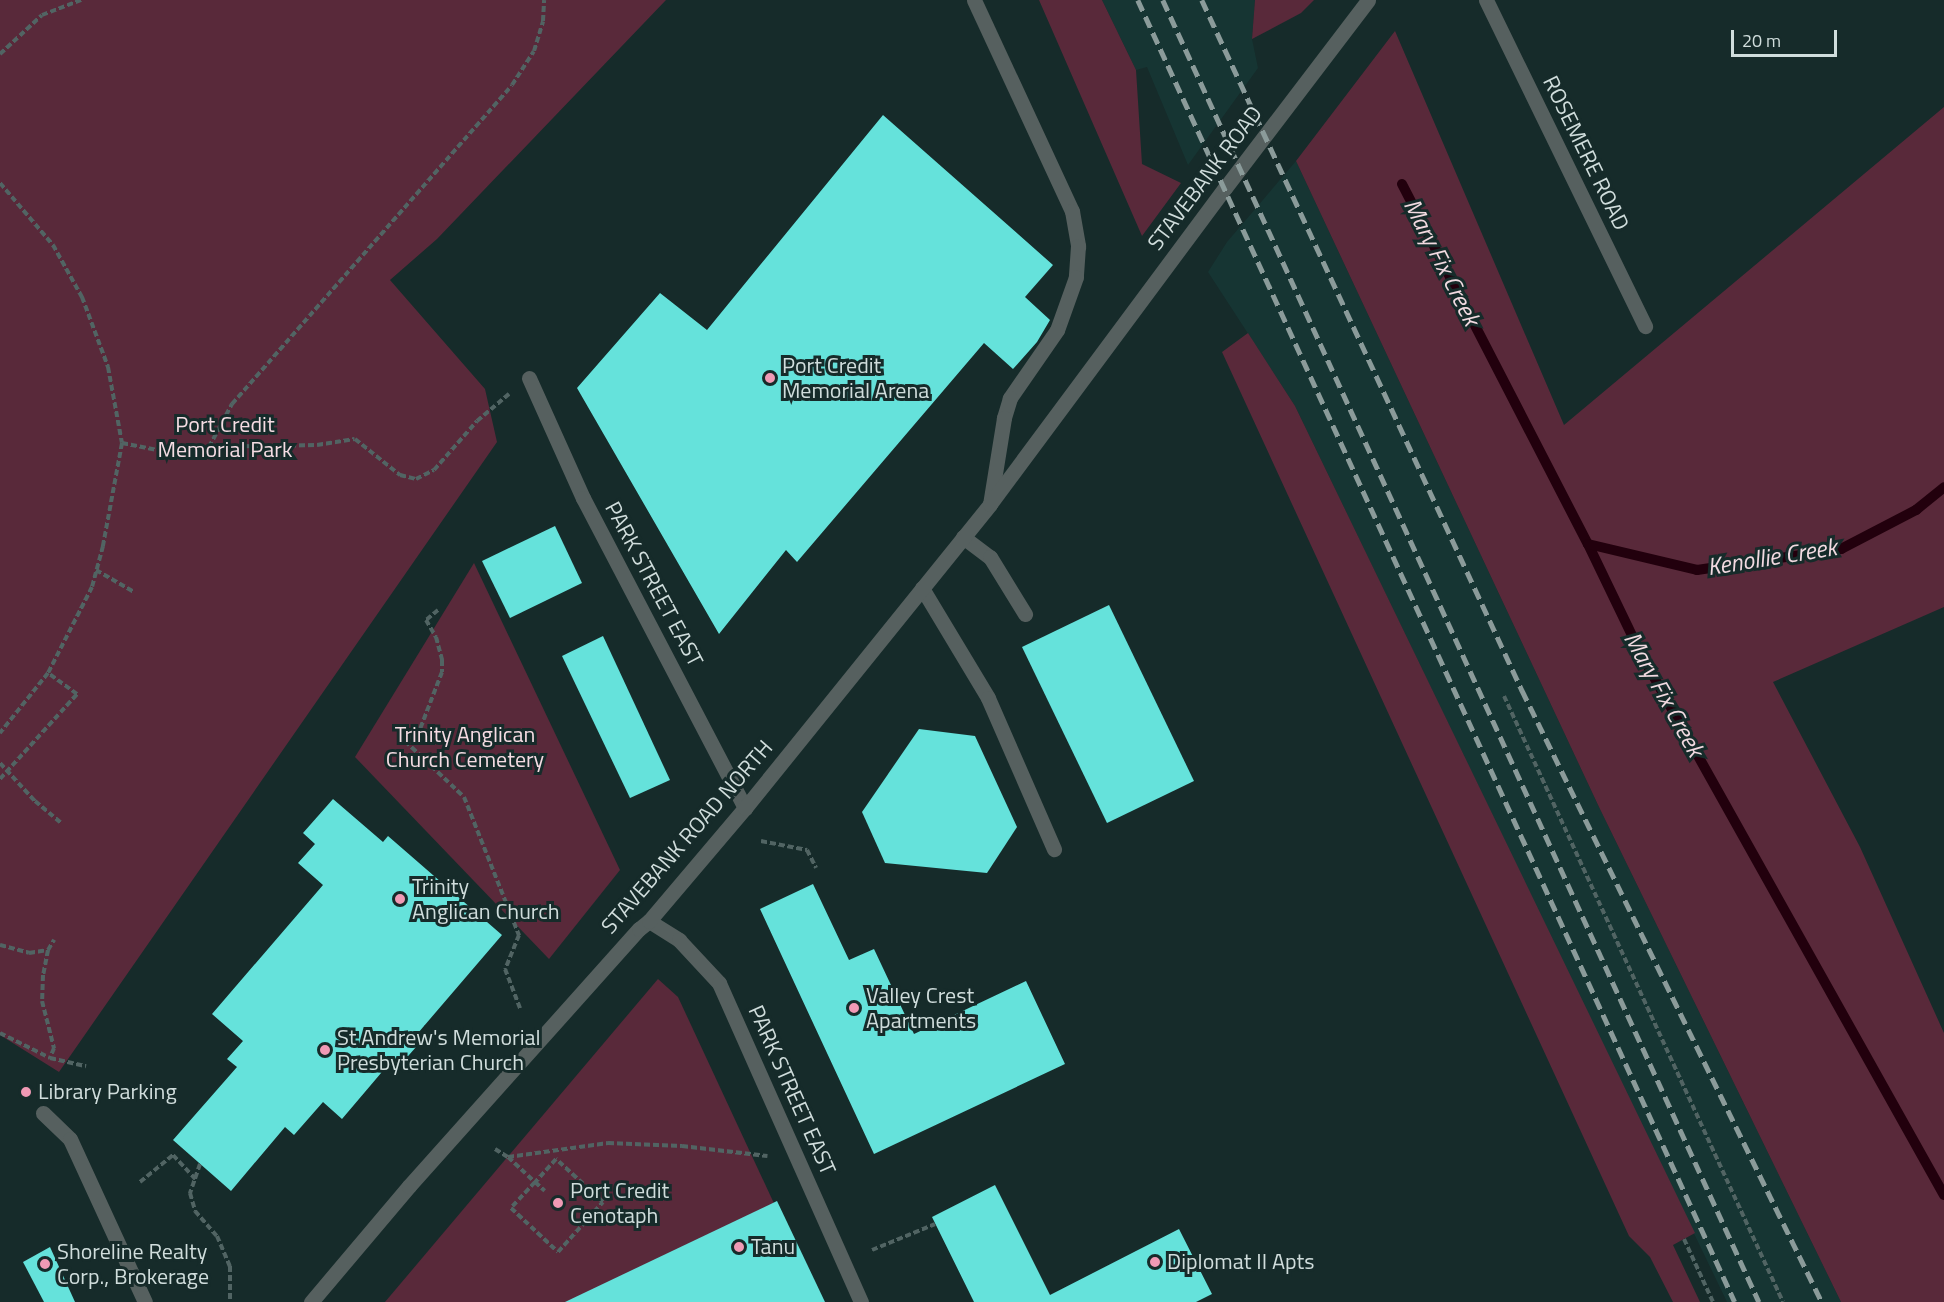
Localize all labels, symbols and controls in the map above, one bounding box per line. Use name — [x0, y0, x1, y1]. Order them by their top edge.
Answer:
scale bar — [1734, 18, 1840, 56]
text: 20 m — [1742, 27, 1781, 54]
street label: ROSEMERE ROAD — [1537, 72, 1635, 234]
street label: STAVEBANK ROAD — [1142, 101, 1268, 255]
water label: Mary Fix Creek — [1398, 194, 1486, 330]
place label: Port Credit Memorial Arena — [782, 352, 929, 404]
marker: Port Credit Memorial Arena — [763, 371, 777, 385]
park label: Port Credit Memorial Park — [158, 411, 292, 463]
street label: PARK STREET EAST — [599, 497, 709, 671]
water label: Kenollie Creek — [1705, 533, 1839, 581]
water label: Mary Fix Creek — [1618, 626, 1710, 762]
park label: Trinity Anglican Church Cemetery — [386, 721, 544, 772]
street label: STAVEBANK ROAD NORTH — [596, 735, 778, 939]
place label: Trinity Anglican Church — [412, 873, 560, 924]
marker: Trinity Anglican Church — [393, 892, 407, 906]
place label: Valley Crest Apartments — [866, 982, 976, 1034]
street label: PARK STREET EAST — [743, 1001, 841, 1179]
marker: Valley Crest Apartments — [847, 1001, 861, 1015]
place label: St Andrew's Memorial Presbyterian Church — [337, 1024, 541, 1076]
marker: St Andrew's Memorial Presbyterian Church — [318, 1043, 332, 1057]
place label: Library Parking — [38, 1079, 177, 1105]
marker: Library Parking — [19, 1085, 33, 1099]
place label: Port Credit Cenotaph — [570, 1177, 669, 1228]
marker: Port Credit Cenotaph — [551, 1196, 565, 1210]
place label: Tanu — [751, 1234, 795, 1260]
place label: Shoreline Realty Corp., Brokerage — [57, 1238, 209, 1290]
marker: Tanu — [732, 1240, 746, 1254]
place label: Diplomat II Apts — [1167, 1249, 1315, 1275]
marker: Diplomat II Apts — [1148, 1255, 1162, 1269]
marker: Shoreline Realty Corp., Brokerage — [38, 1257, 52, 1271]

